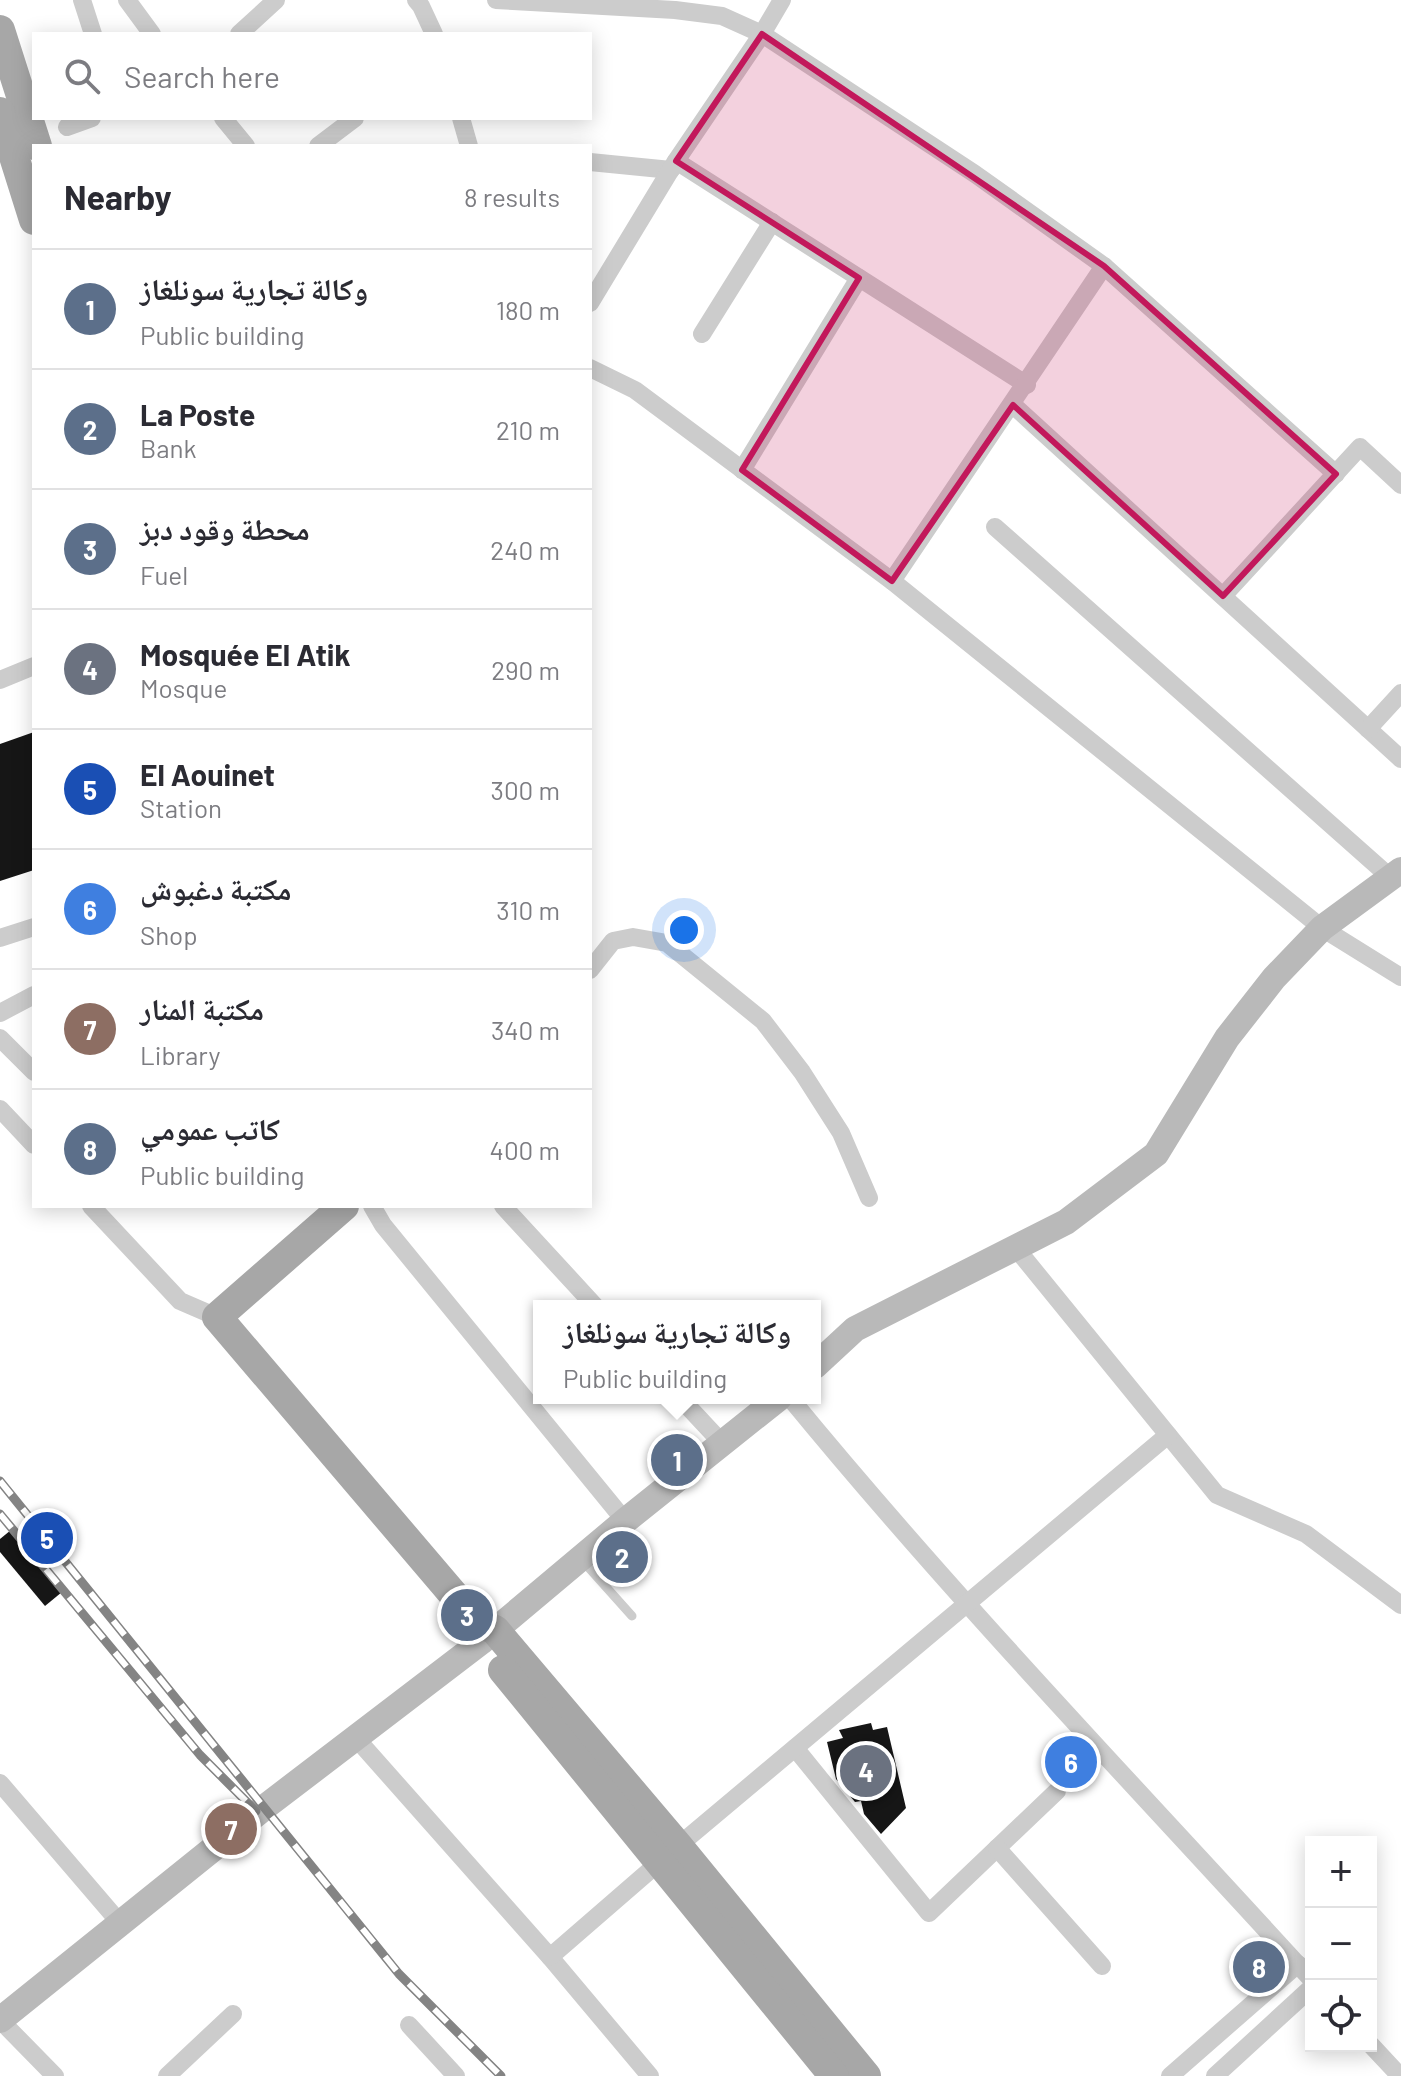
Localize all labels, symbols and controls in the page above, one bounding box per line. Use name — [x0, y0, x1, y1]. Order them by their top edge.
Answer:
search box — [32, 32, 592, 120]
icon: search — [60, 54, 104, 98]
text: Search here — [124, 58, 280, 94]
text: Nearby — [64, 176, 172, 217]
text: 8 results — [464, 181, 560, 212]
text: وكالة تجارية سونلغاز — [140, 270, 368, 306]
text: 1 — [85, 294, 95, 325]
text: 180 m — [496, 294, 560, 325]
text: Public building — [140, 319, 304, 350]
text: La Poste — [140, 396, 255, 432]
text: 2 — [83, 414, 97, 445]
text: 210 m — [496, 414, 560, 445]
text: Bank — [140, 432, 196, 463]
text: محطة وقود دبز — [140, 510, 310, 546]
text: 3 — [83, 534, 97, 565]
text: 240 m — [490, 534, 560, 565]
text: Fuel — [140, 559, 188, 590]
text: Mosquée El Atik — [140, 636, 350, 672]
text: 4 — [82, 654, 98, 685]
text: 290 m — [491, 654, 560, 685]
text: Mosque — [140, 672, 227, 703]
text: El Aouinet — [140, 756, 275, 792]
text: 5 — [83, 774, 97, 805]
text: 300 m — [491, 774, 560, 805]
text: Station — [140, 792, 222, 823]
text: مكتبة دغبوش — [140, 870, 292, 906]
text: 6 — [83, 894, 97, 925]
text: 310 m — [496, 894, 560, 925]
your location — [664, 910, 704, 950]
text: Shop — [140, 919, 198, 950]
text: مكتبة المنار — [140, 990, 264, 1026]
text: 7 — [84, 1014, 96, 1045]
text: 340 m — [491, 1014, 560, 1045]
text: Library — [140, 1039, 220, 1070]
text: كاتب عمومي — [140, 1110, 280, 1146]
text: 8 — [83, 1134, 97, 1165]
text: 400 m — [490, 1134, 560, 1165]
text: Public building — [140, 1159, 304, 1190]
popup — [533, 1300, 821, 1404]
text: وكالة تجارية سونلغاز — [563, 1313, 791, 1349]
text: Public building — [563, 1362, 727, 1393]
pin: 1 — [651, 1430, 703, 1490]
pin: 5 — [21, 1508, 73, 1568]
pin: 2 — [596, 1527, 648, 1587]
pin: 3 — [441, 1585, 493, 1645]
pin: 6 — [1045, 1732, 1097, 1792]
pin: 4 — [840, 1741, 892, 1801]
pin: 7 — [205, 1799, 257, 1859]
map controls — [1305, 1836, 1377, 2052]
button: + — [1305, 1836, 1377, 1908]
button: − — [1305, 1908, 1377, 1980]
pin: 8 — [1233, 1937, 1285, 1997]
button: locate — [1305, 1980, 1377, 2052]

